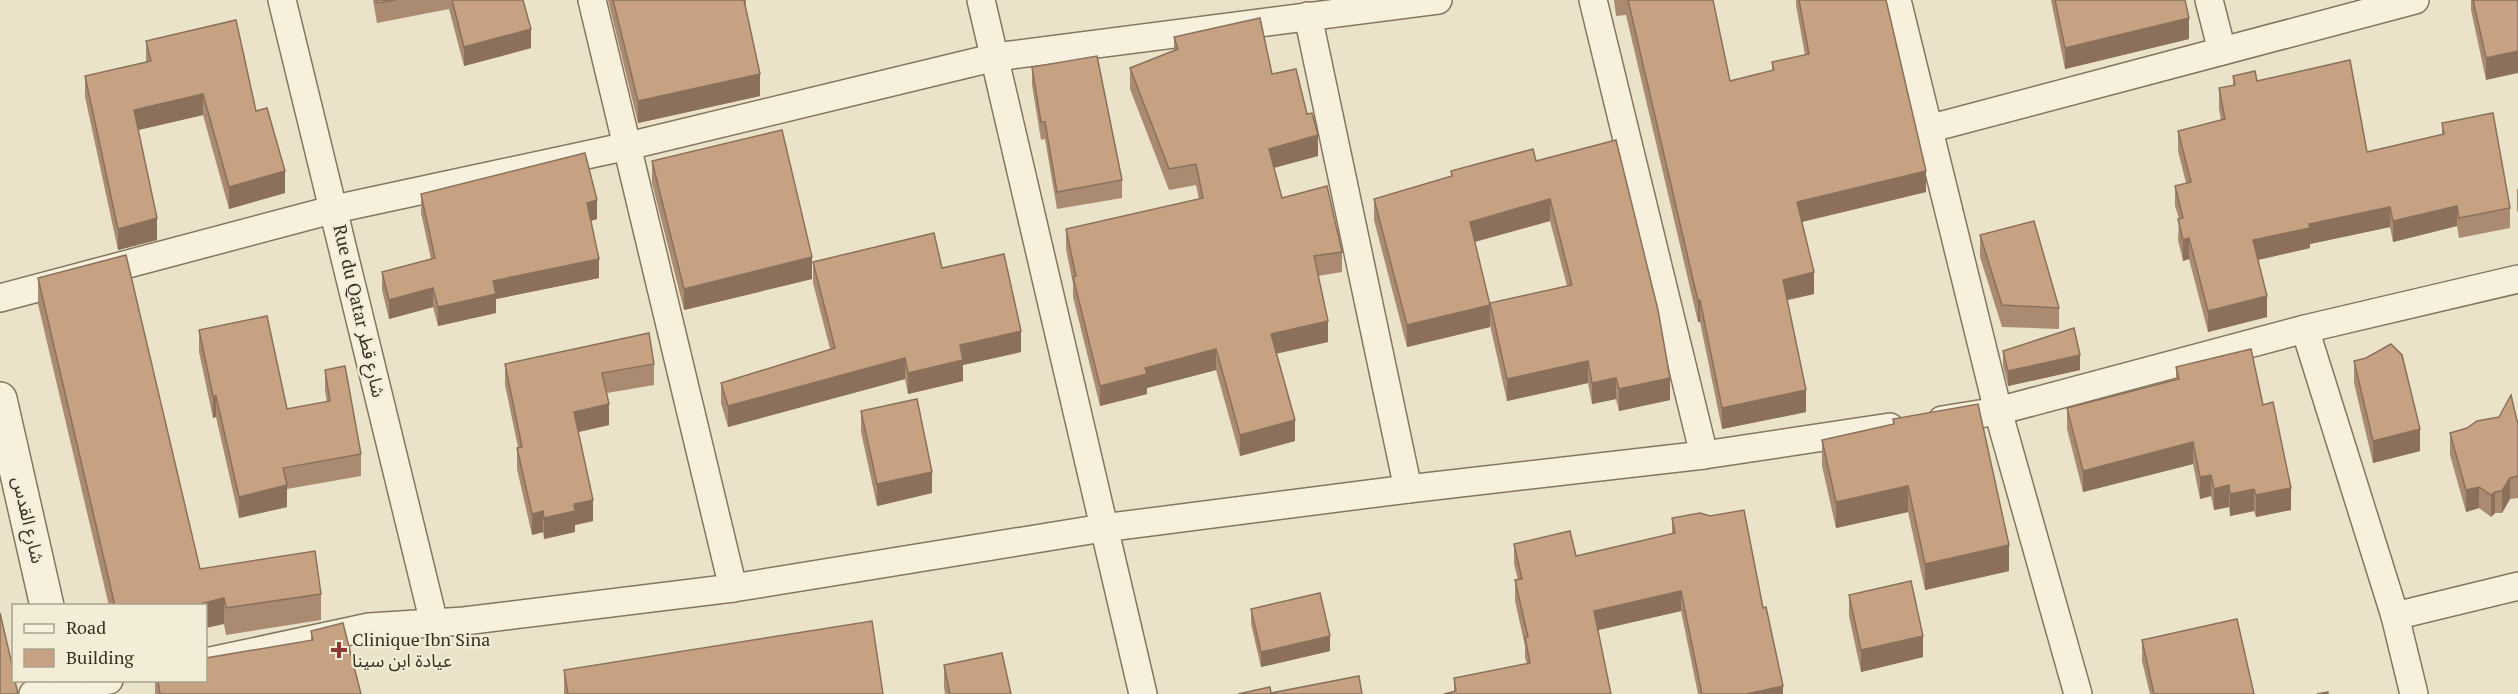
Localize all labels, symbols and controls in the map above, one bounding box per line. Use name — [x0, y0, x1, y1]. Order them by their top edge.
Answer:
street label: Rue du Qatar شارع قطر — [325, 222, 392, 400]
street label: شارع القدس — [4, 474, 51, 566]
legend — [12, 604, 207, 682]
text: Road — [66, 615, 106, 639]
place label: Clinique Ibn Sina عيادة ابن سينا — [352, 627, 490, 672]
marker: Clinique Ibn Sina عيادة ابن سينا — [330, 641, 348, 659]
text: Building — [66, 645, 134, 669]

